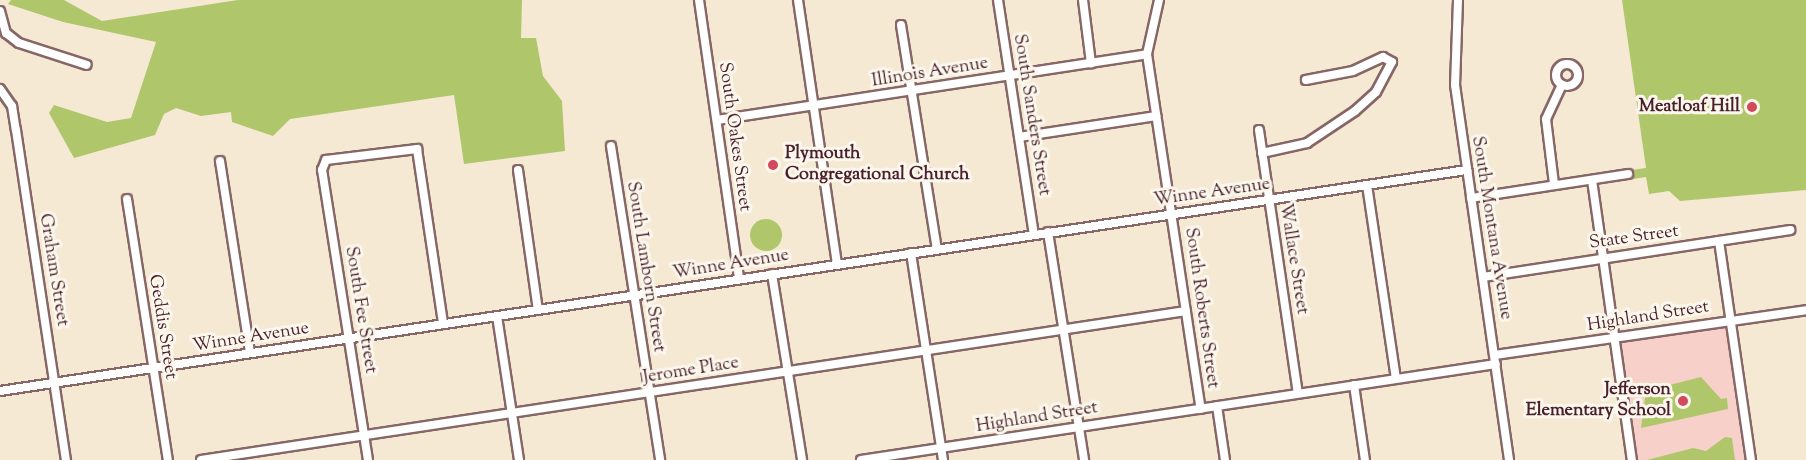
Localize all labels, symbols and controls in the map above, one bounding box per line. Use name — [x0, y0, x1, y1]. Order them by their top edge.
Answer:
street label: South Sanders Street — [1008, 33, 1054, 197]
street label: Illinois Avenue — [870, 53, 990, 93]
street label: South Oakes Street — [713, 61, 755, 213]
place label: Meatloaf Hill — [1639, 96, 1740, 118]
marker: Meatloaf Hill — [1745, 100, 1759, 114]
street label: South Montana Avenue — [1466, 135, 1516, 321]
place label: Plymouth Congregational Church — [785, 144, 970, 186]
marker: Plymouth Congregational Church — [766, 158, 780, 172]
street label: Winne Avenue — [1152, 174, 1272, 212]
street label: South Lamborn Street — [621, 180, 669, 354]
street label: Wallace Street — [1274, 202, 1312, 316]
street label: Graham Street — [33, 212, 73, 328]
street label: State Street — [1588, 221, 1680, 255]
street label: South Roberts Street — [1179, 226, 1223, 390]
street label: South Fee Street — [339, 245, 381, 375]
street label: Winne Avenue — [671, 245, 791, 285]
street label: Geddis Street — [143, 273, 181, 381]
street label: Highland Street — [1586, 297, 1710, 337]
street label: Winne Avenue — [191, 318, 311, 358]
street label: Jerome Place — [641, 353, 741, 389]
place label: Jefferson Elementary School — [1526, 380, 1671, 422]
marker: Jefferson Elementary School — [1676, 394, 1690, 408]
street label: Highland Street — [975, 398, 1099, 438]

